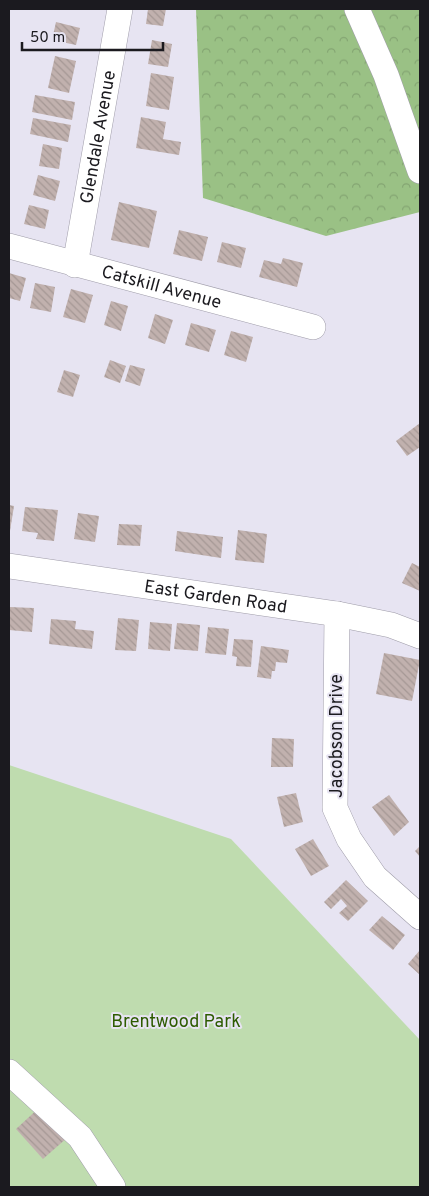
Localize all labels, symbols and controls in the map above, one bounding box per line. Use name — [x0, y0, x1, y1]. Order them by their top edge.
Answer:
scale bar — [22, 20, 164, 52]
text: 50 m — [30, 29, 65, 48]
street label: Glendale Avenue — [76, 69, 122, 206]
street label: Catskill Avenue — [99, 261, 224, 315]
street label: East Garden Road — [143, 576, 289, 620]
street label: Jacobson Drive — [326, 674, 349, 798]
park label: Brentwood Park — [111, 1011, 241, 1034]

